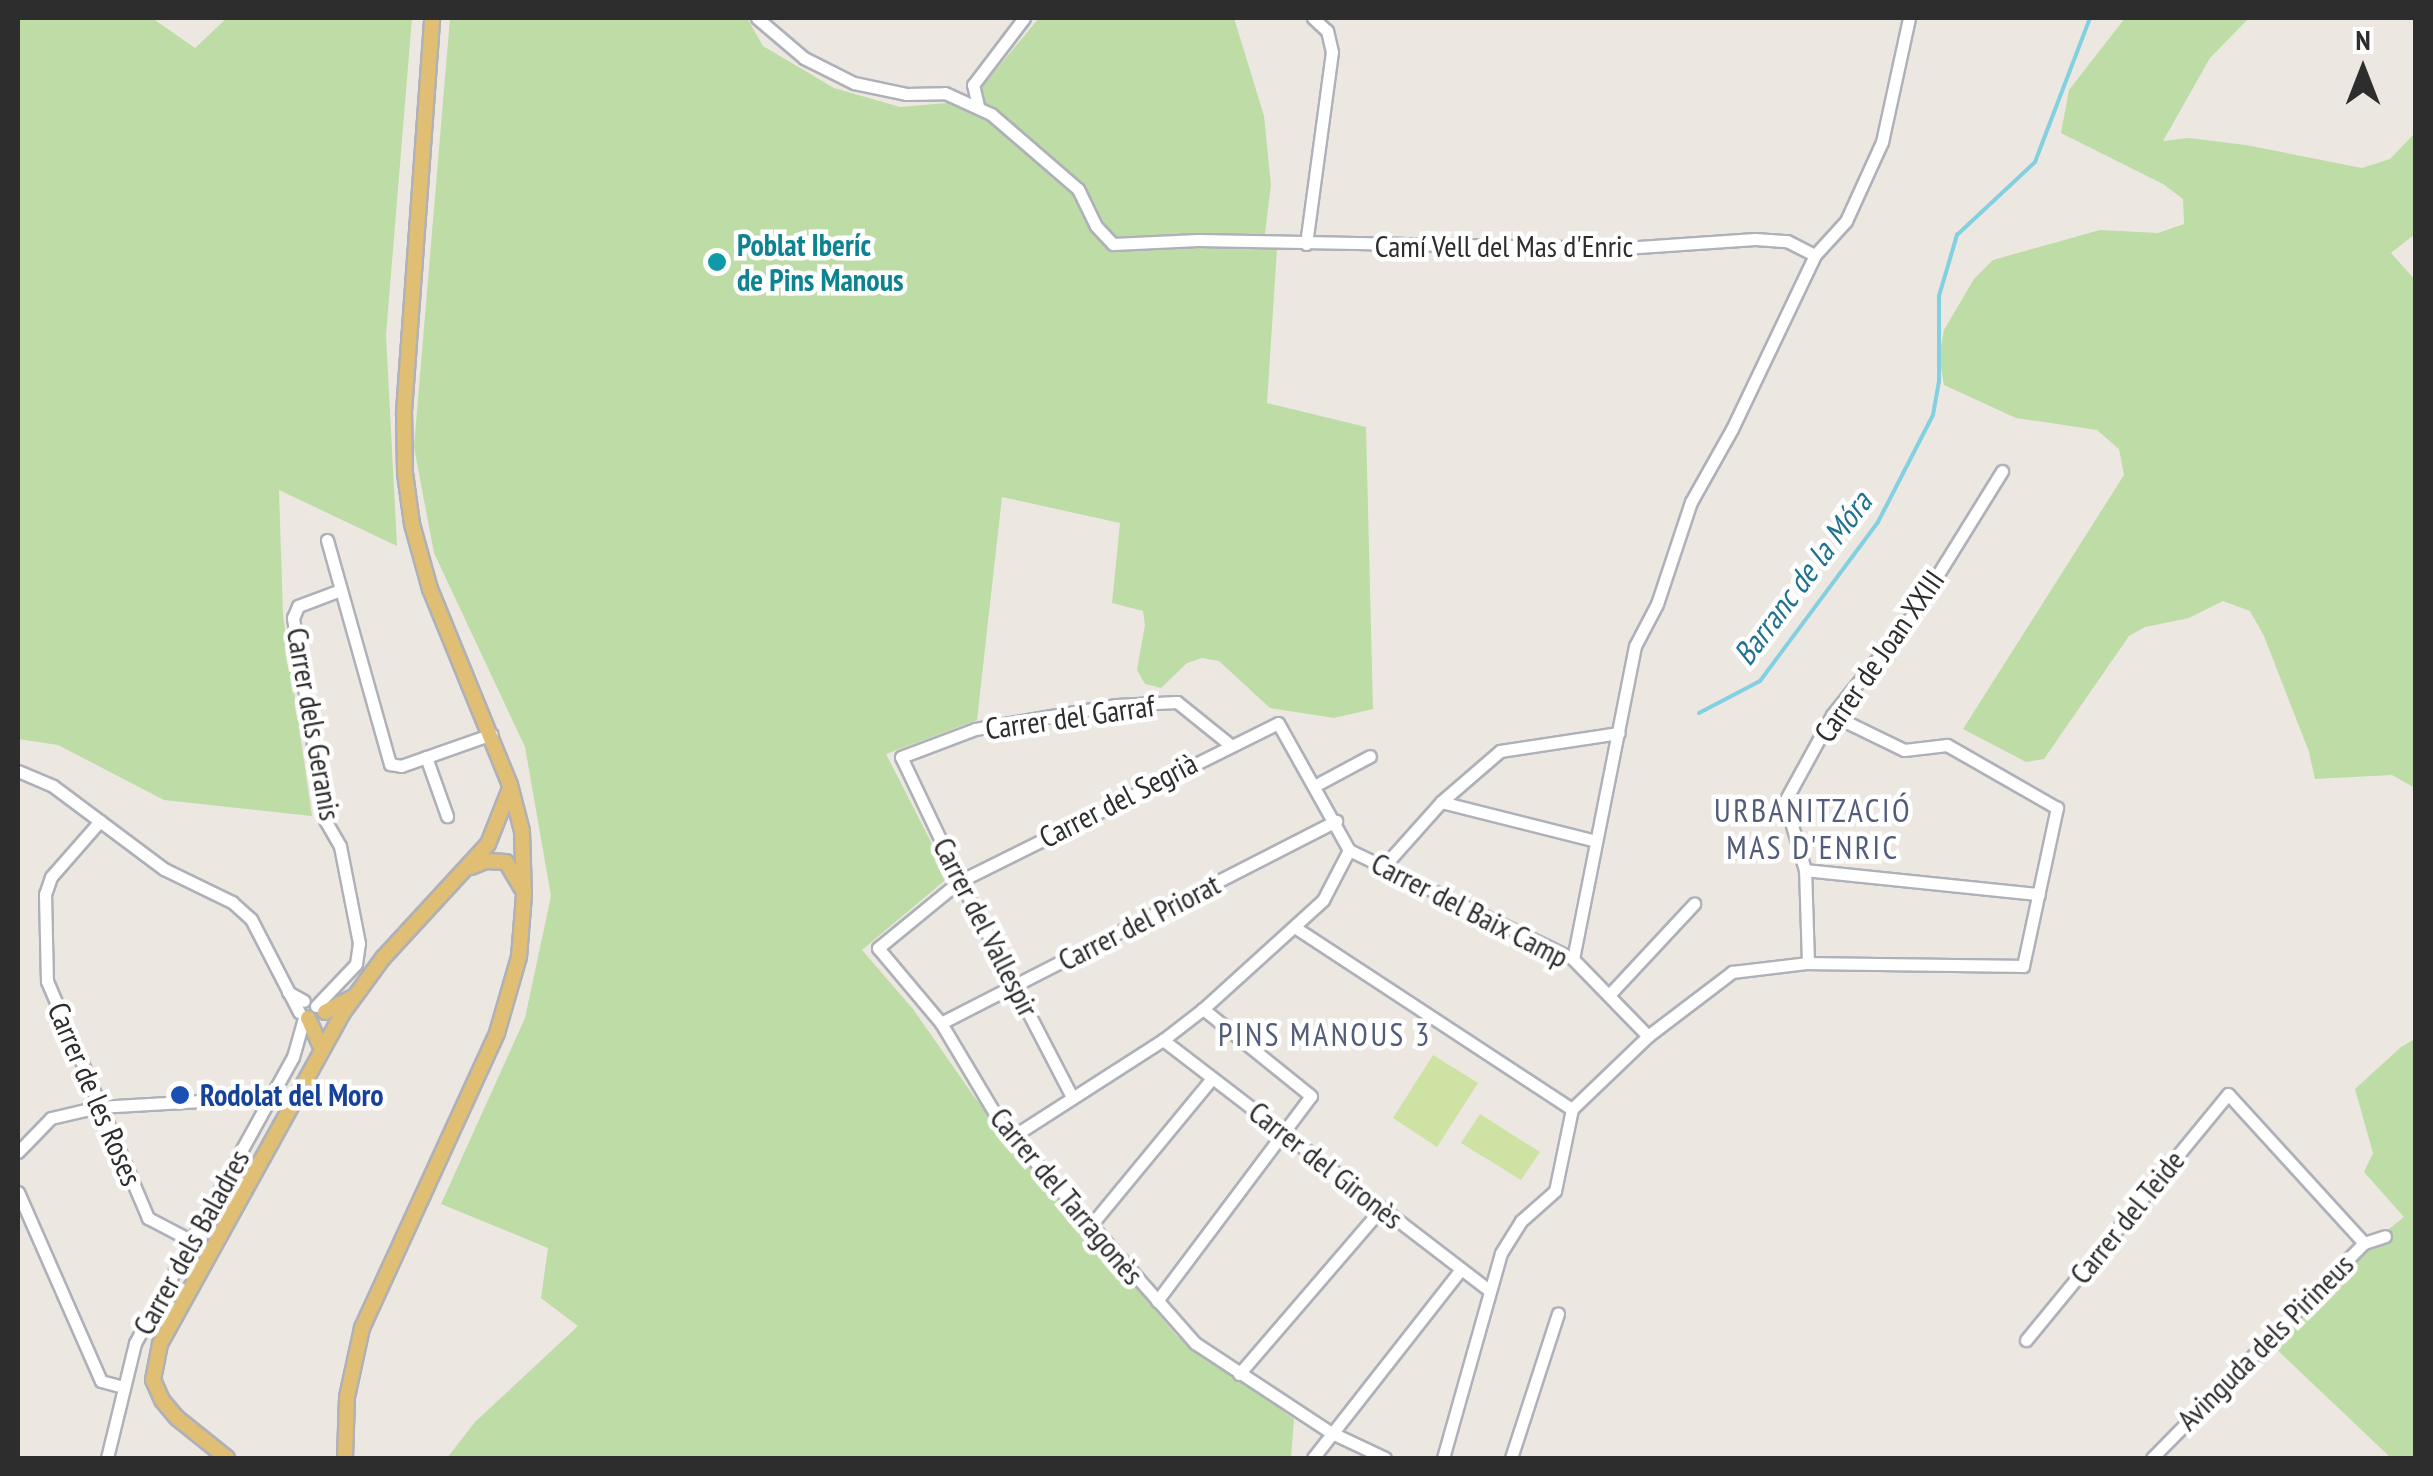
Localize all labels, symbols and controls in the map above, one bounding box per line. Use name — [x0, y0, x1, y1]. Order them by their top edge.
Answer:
north arrow — [2313, 20, 2413, 120]
text: N — [2355, 21, 2371, 58]
place label: Poblat Iberíc de Pins Manous — [737, 227, 904, 298]
street label: Camí Vell del Mas d'Enric — [1374, 228, 1634, 264]
marker: Poblat Iberíc de Pins Manous — [706, 251, 728, 273]
water label: Barranc de la Móra — [1724, 484, 1880, 672]
street label: Carrer de Joan XXIII — [1806, 563, 1952, 749]
street label: Carrer dels Geranis — [279, 625, 349, 823]
street label: Carrer del Garraf — [983, 687, 1157, 747]
street label: Carrer del Segrià — [1033, 745, 1203, 855]
district label: URBANITZACIÓ MAS D'ENRIC — [1714, 792, 1912, 867]
street label: Carrer del Vallespir — [925, 831, 1047, 1023]
street label: Carrer del Baix Camp — [1365, 845, 1575, 975]
street label: Carrer del Priorat — [1052, 866, 1226, 978]
street label: Carrer de les Roses — [40, 997, 150, 1191]
district label: PINS MANOUS 3 — [1218, 1015, 1432, 1053]
place label: Rodolat del Moro — [200, 1077, 384, 1113]
marker: Rodolat del Moro — [169, 1084, 191, 1106]
street label: Carrer del Gironès — [1242, 1094, 1410, 1236]
street label: Carrer del Tarragonès — [982, 1100, 1152, 1292]
street label: Carrer dels Baladres — [125, 1143, 257, 1341]
street label: Carrer del Teide — [2062, 1143, 2192, 1291]
street label: Avinguda dels Pirineus — [2169, 1246, 2361, 1438]

